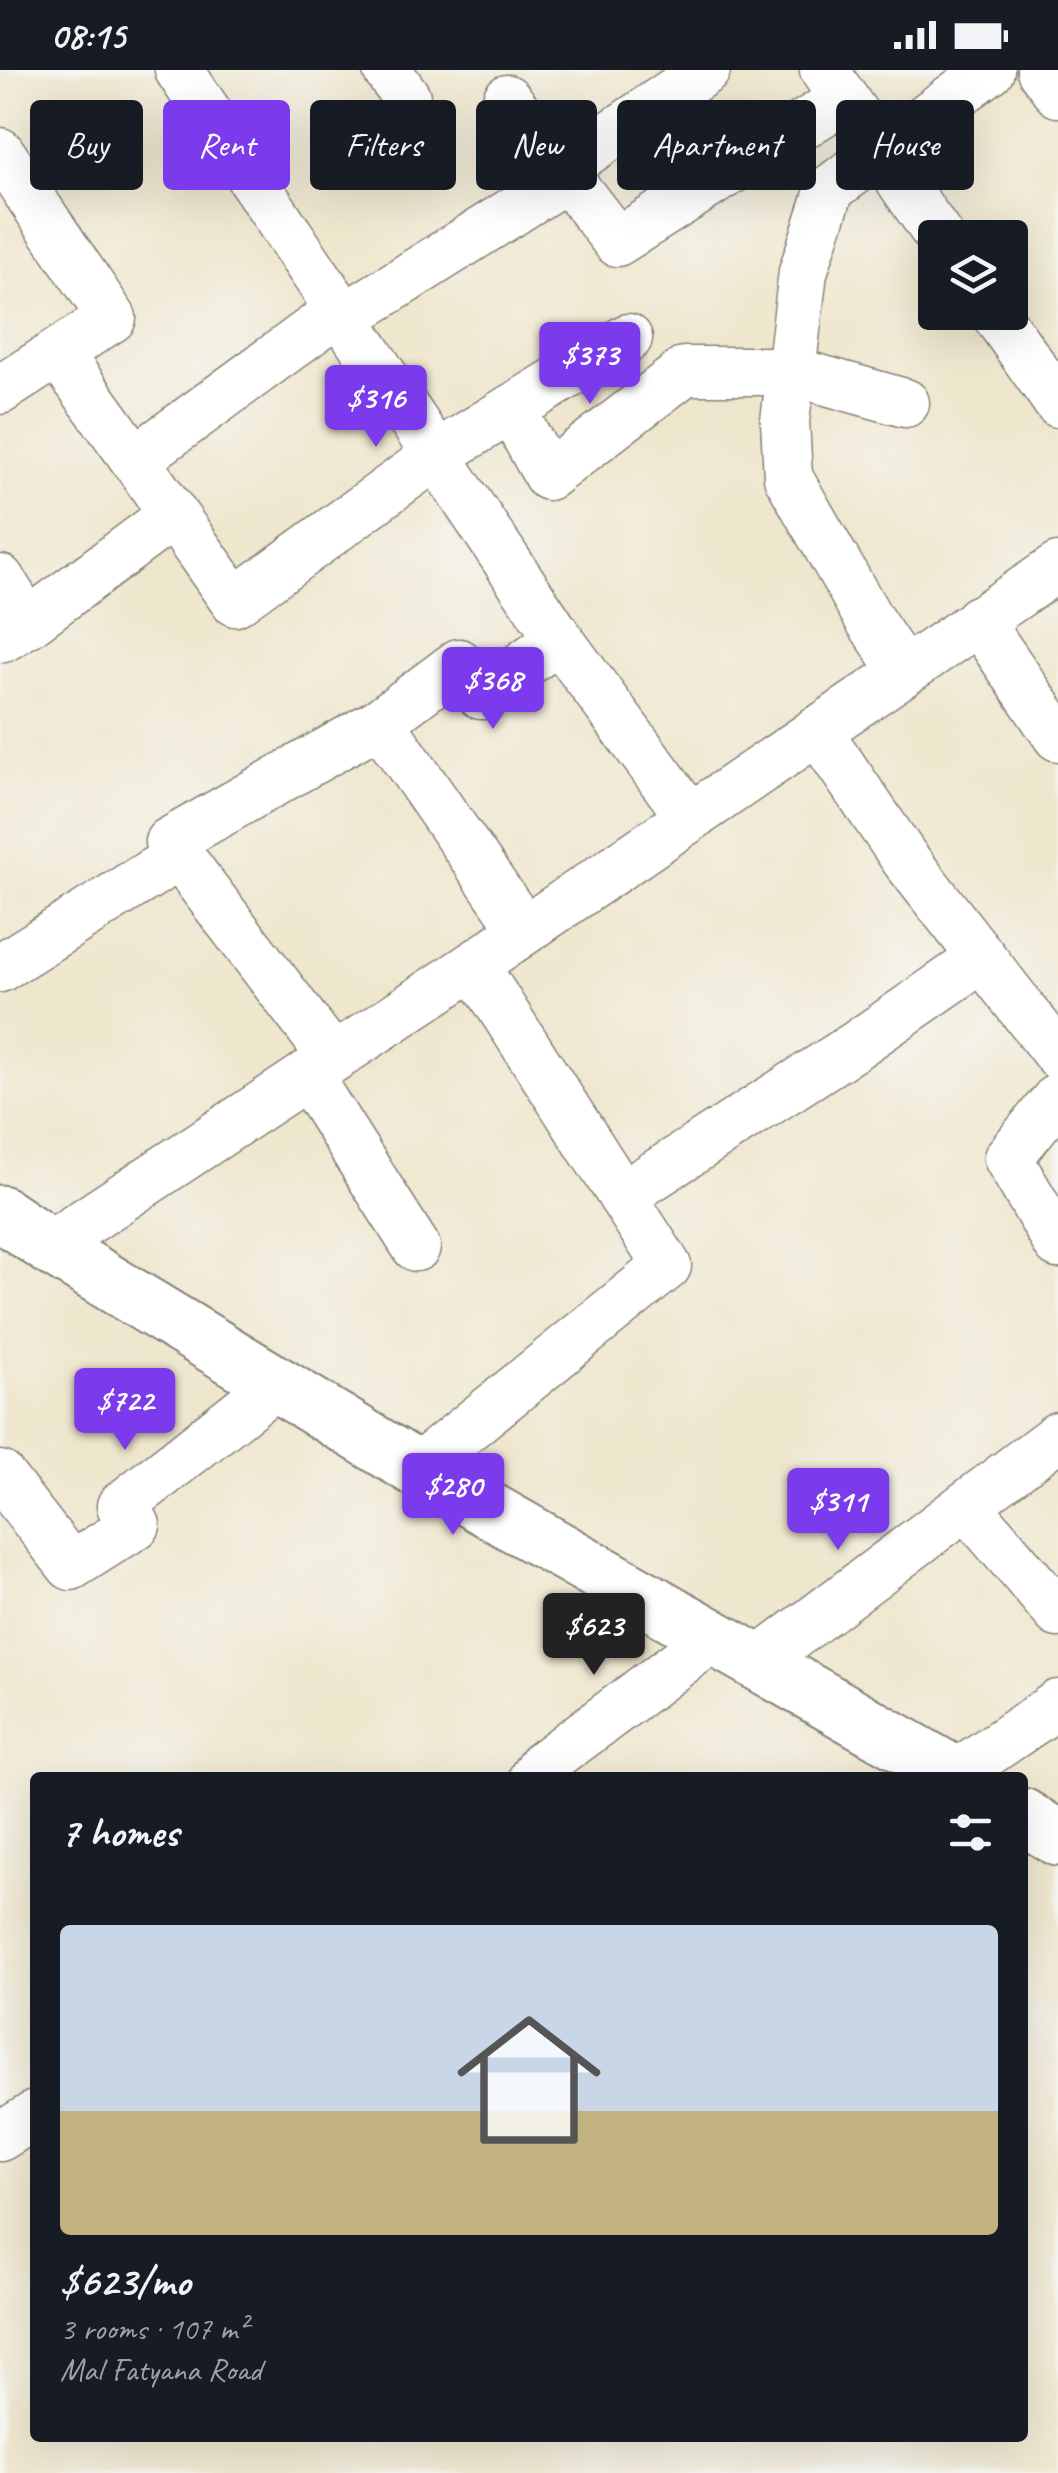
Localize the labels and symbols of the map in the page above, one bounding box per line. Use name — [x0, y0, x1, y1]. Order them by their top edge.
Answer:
pin: $373 — [531, 322, 649, 407]
pin: $316 — [317, 365, 435, 450]
pin: $368 — [434, 647, 552, 732]
pin: $722 — [66, 1368, 184, 1453]
pin: $280 — [394, 1453, 512, 1538]
pin: $311 — [779, 1468, 897, 1553]
pin: $623 — [535, 1593, 653, 1678]

